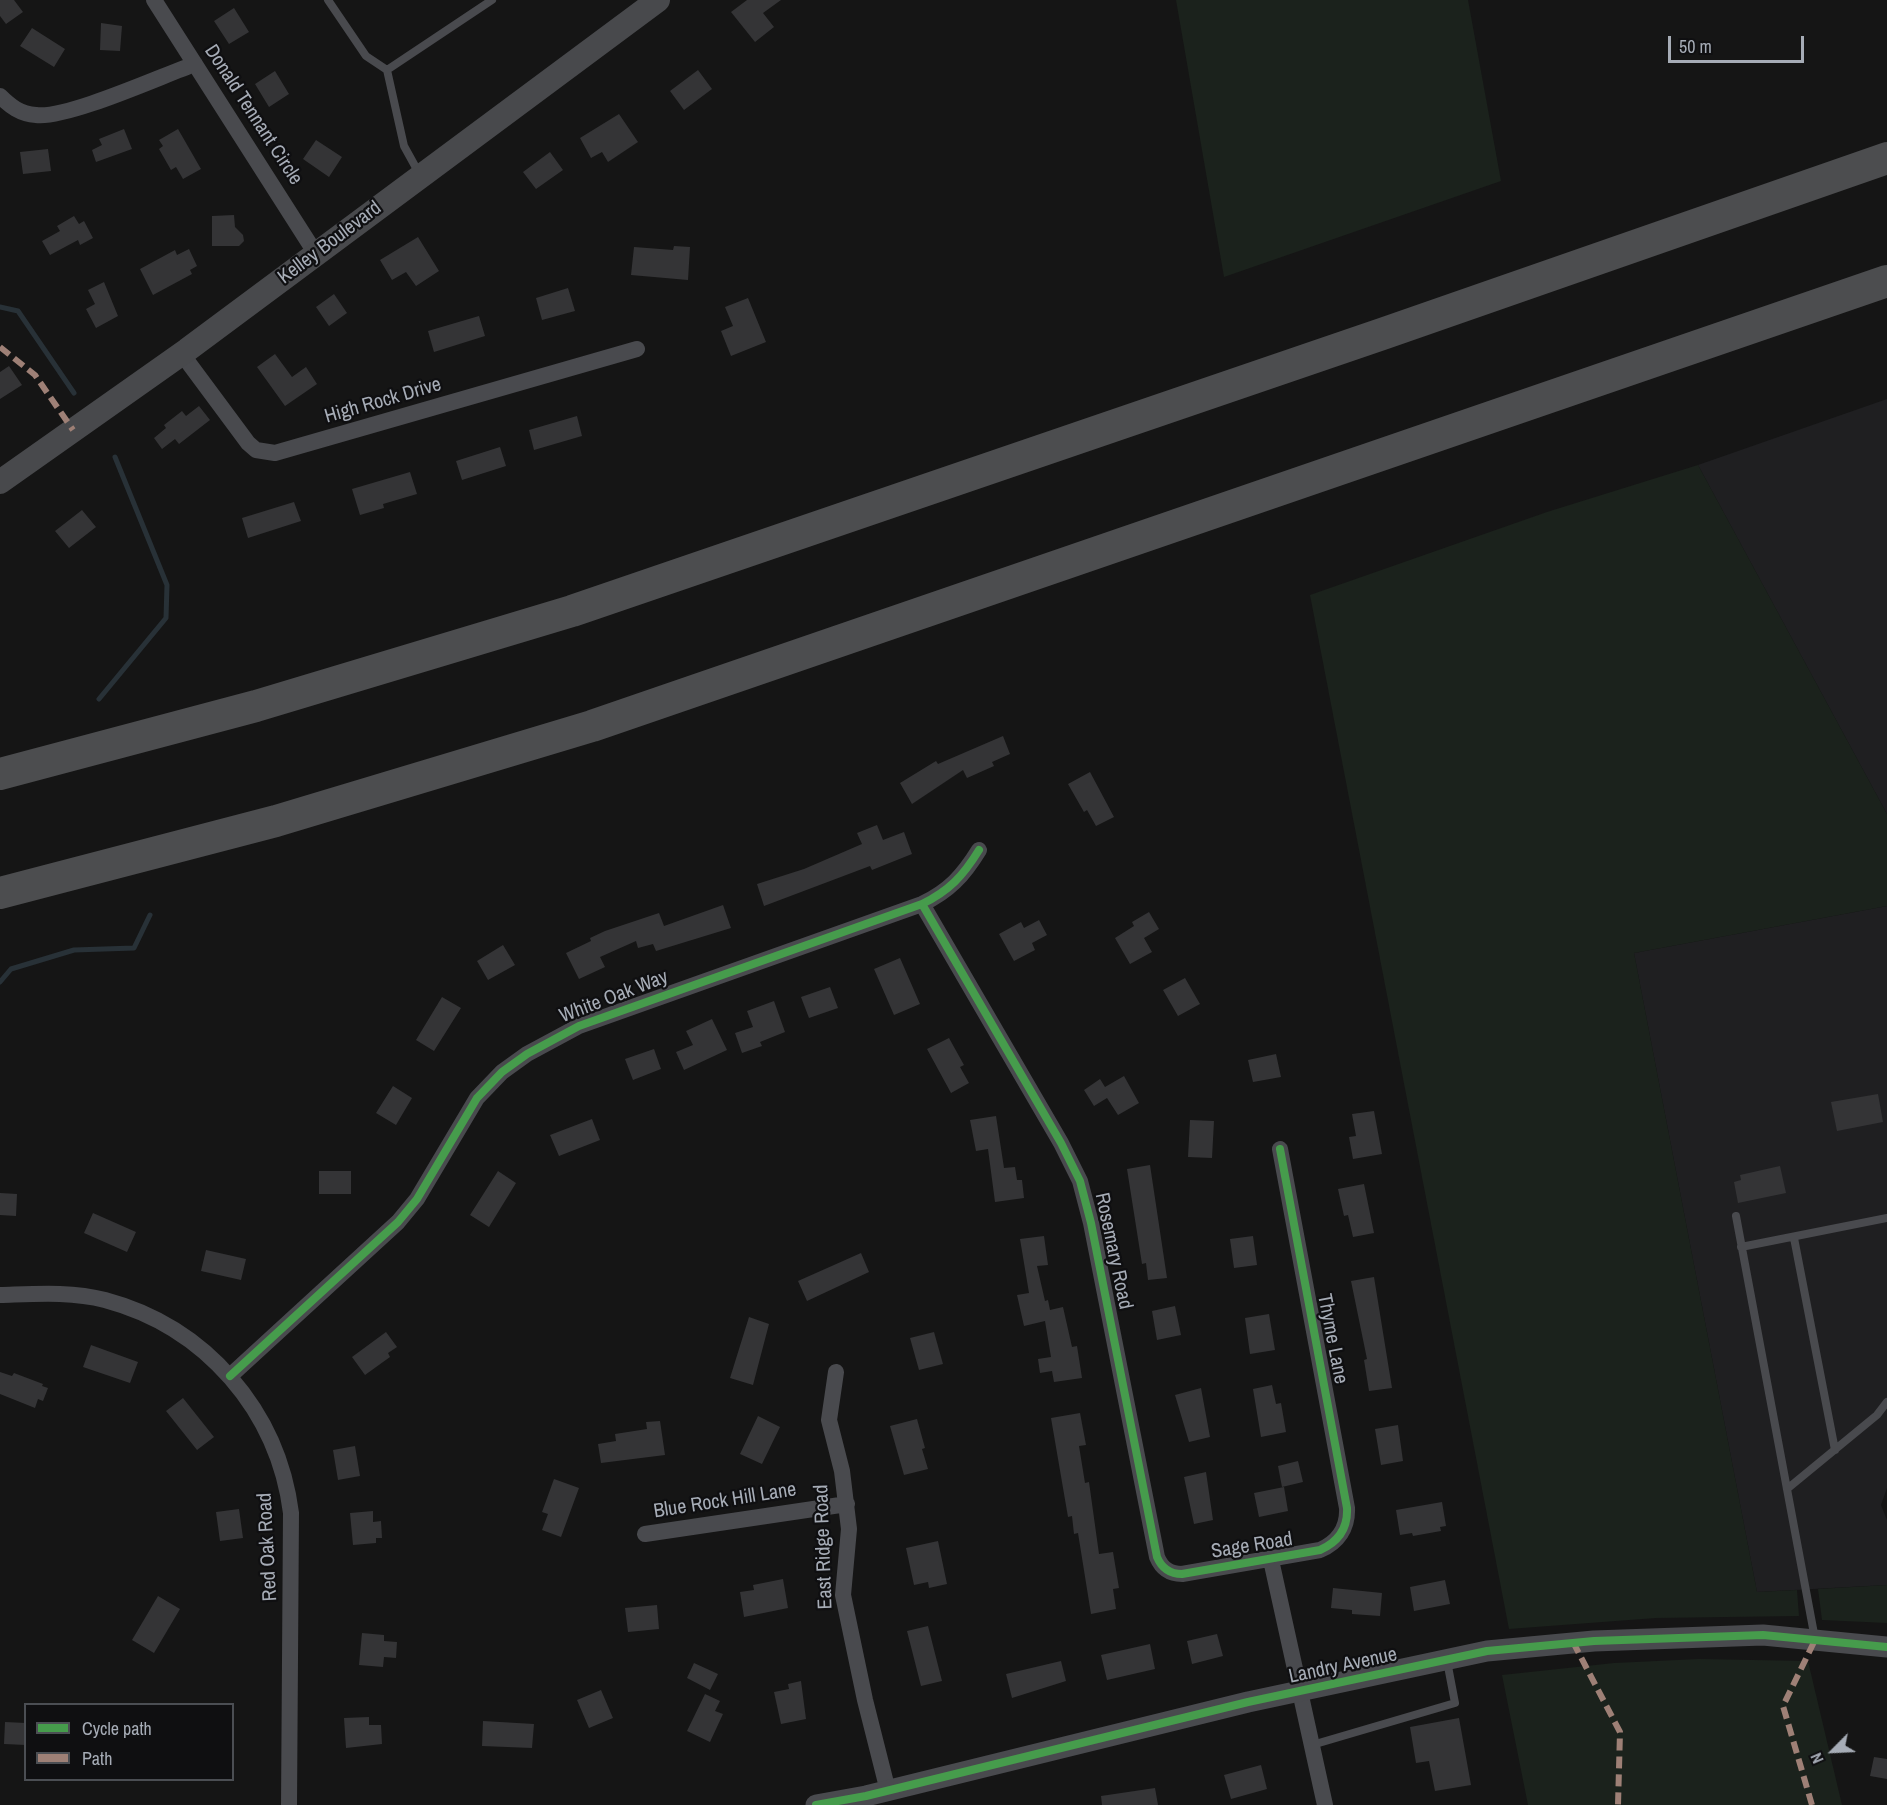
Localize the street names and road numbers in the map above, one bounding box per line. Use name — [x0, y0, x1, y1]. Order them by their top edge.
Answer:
street label: Donald Tennant Circle — [199, 40, 307, 190]
street label: Kelley Boulevard — [274, 196, 386, 290]
street label: High Rock Drive — [322, 373, 444, 429]
street label: White Oak Way — [556, 965, 672, 1029]
street label: Rosemary Road — [1089, 1191, 1137, 1311]
street label: Thyme Lane — [1312, 1292, 1352, 1386]
street label: Blue Rock Hill Lane — [652, 1478, 798, 1524]
street label: East Ridge Road — [810, 1484, 838, 1610]
street label: Red Oak Road — [253, 1492, 283, 1602]
street label: Sage Road — [1210, 1528, 1294, 1564]
street label: Landry Avenue — [1287, 1643, 1399, 1689]

